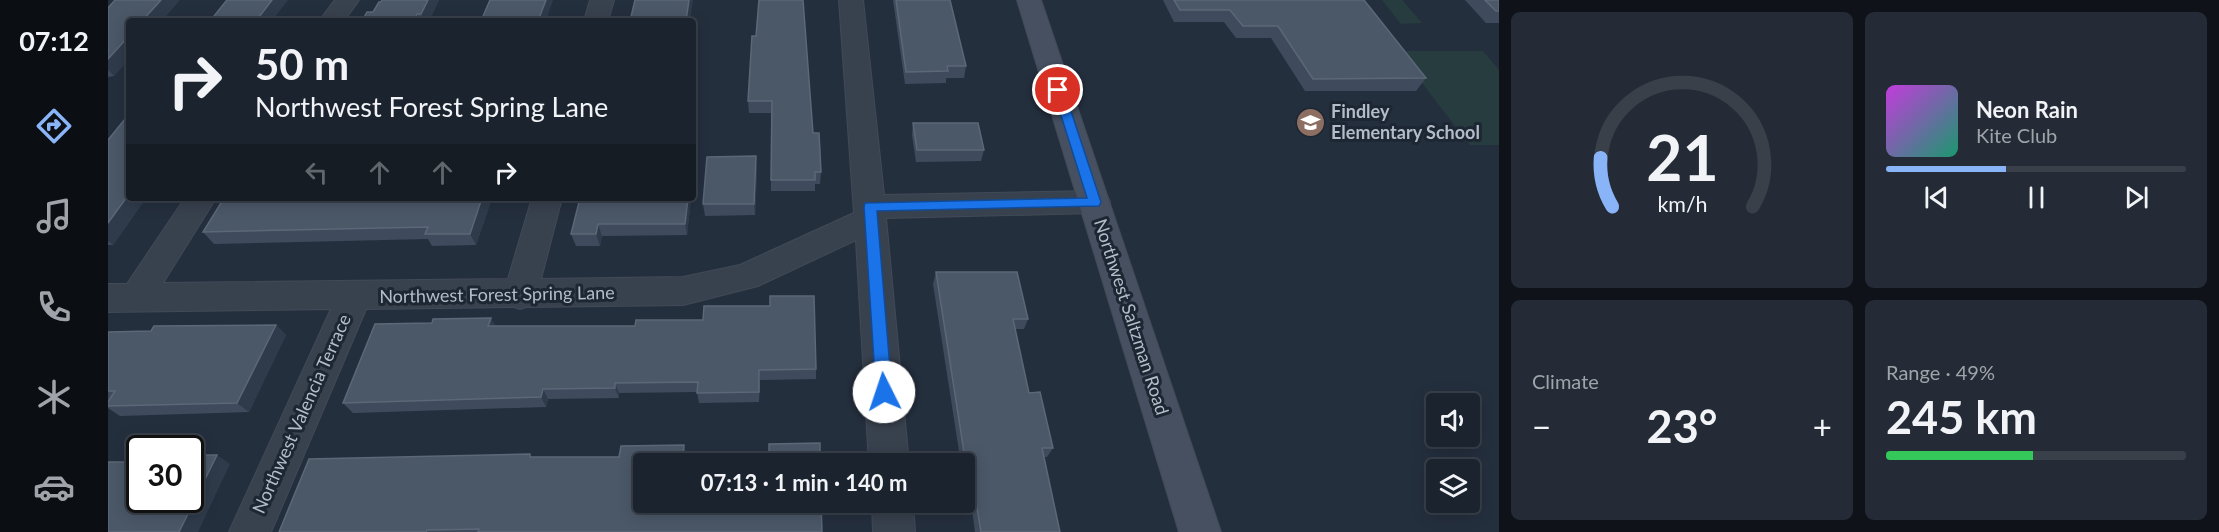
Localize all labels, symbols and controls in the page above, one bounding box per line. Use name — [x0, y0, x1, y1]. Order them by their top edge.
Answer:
text: 07:12 — [19, 24, 89, 57]
text: 50 m — [255, 39, 349, 89]
icon: right — [156, 42, 234, 120]
pin — [1032, 64, 1083, 115]
icon: arrive — [1041, 73, 1074, 106]
text: Northwest Forest Spring Lane — [255, 90, 608, 123]
text: Neon Rain — [1976, 96, 2078, 123]
place label: Findley Elementary School — [1331, 100, 1480, 143]
icon: directions — [33, 105, 75, 147]
school or university icon: Findley Elementary School — [1294, 106, 1326, 138]
text: 21 — [1646, 119, 1718, 194]
text: Kite Club — [1976, 123, 2057, 147]
icon: left — [300, 156, 333, 189]
icon: ahead — [363, 156, 396, 189]
icon: ahead — [426, 156, 459, 189]
icon: right — [489, 156, 522, 189]
icon: previous — [1920, 181, 1953, 214]
icon: pause — [2020, 181, 2053, 214]
icon: next — [2120, 181, 2153, 214]
text: km/h — [1657, 191, 1707, 217]
icon: music — [33, 195, 75, 237]
street label: Northwest Saltzman Road — [1090, 216, 1174, 417]
street label: Northwest Forest Spring Lane — [379, 281, 615, 307]
icon: phone — [33, 286, 75, 328]
street label: Northwest Valencia Terrace — [247, 311, 355, 517]
position arrow — [852, 360, 916, 424]
text: Range · 49% — [1886, 360, 1995, 384]
text: Climate — [1532, 369, 1599, 393]
icon: climate — [33, 376, 75, 418]
text: 245 km — [1886, 390, 2037, 444]
map controls — [1426, 393, 1480, 513]
button: sound — [1426, 393, 1480, 447]
text: 23° — [1647, 399, 1717, 453]
text: − — [1532, 406, 1551, 446]
text: + — [1813, 406, 1832, 446]
speed limit sign: 30 — [126, 435, 204, 513]
button: layers — [1426, 459, 1480, 513]
icon: car — [33, 466, 75, 508]
text: 07:13 · 1 min · 140 m — [701, 469, 907, 496]

